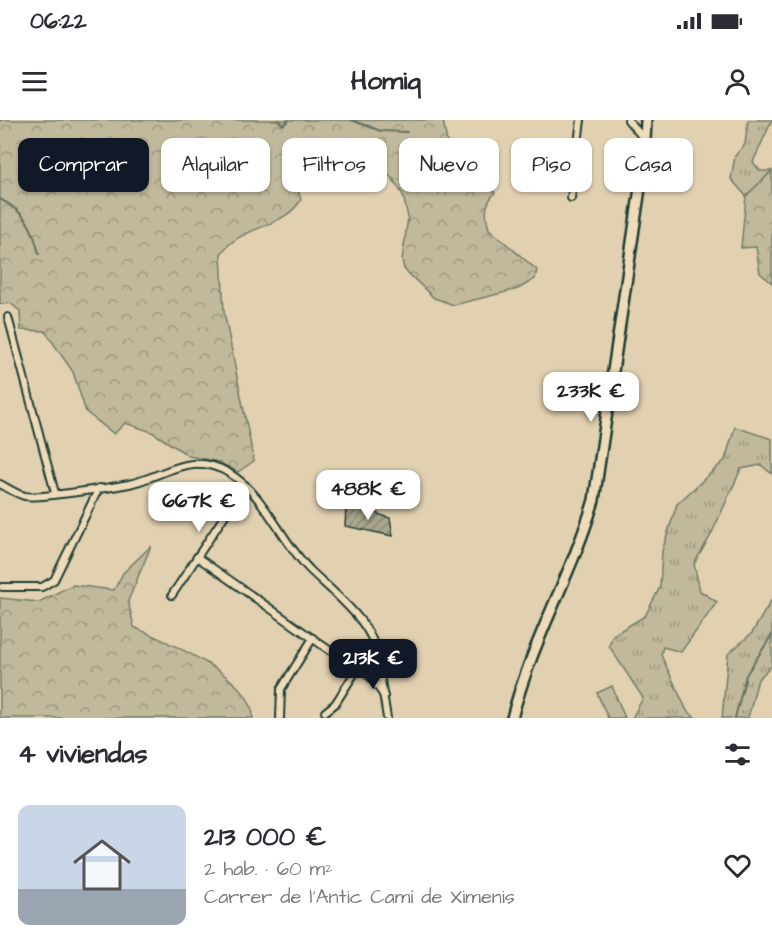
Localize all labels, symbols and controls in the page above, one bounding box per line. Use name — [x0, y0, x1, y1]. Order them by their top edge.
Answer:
text: 06:22 — [30, 6, 87, 37]
text: Homiq — [351, 62, 421, 100]
icon: menu — [18, 65, 51, 98]
icon: person — [721, 65, 754, 98]
chip: Comprar — [18, 138, 149, 192]
chip: Alquilar — [161, 138, 270, 192]
chip: Filtros — [282, 138, 387, 192]
chip: Nuevo — [399, 138, 499, 192]
chip: Piso — [511, 138, 592, 192]
chip: Casa — [604, 138, 693, 192]
pin: 233K € — [542, 372, 640, 423]
text: 233K € — [557, 377, 625, 405]
pin: 488K € — [319, 470, 417, 521]
text: 488K € — [330, 475, 406, 503]
pin: 667K € — [150, 482, 248, 533]
text: 667K € — [162, 487, 236, 515]
pin: 213K € — [324, 639, 422, 690]
text: 213K € — [343, 644, 403, 672]
text: 4 viviendas — [18, 736, 148, 772]
icon: filters — [721, 738, 754, 771]
text: 213 000 € — [204, 819, 326, 855]
icon: home — [66, 829, 138, 901]
icon: heart — [721, 849, 754, 882]
text: 2 hab. · 60 m² — [204, 855, 333, 883]
text: Carrer de l'Antic Camí de Ximenis — [204, 883, 515, 911]

